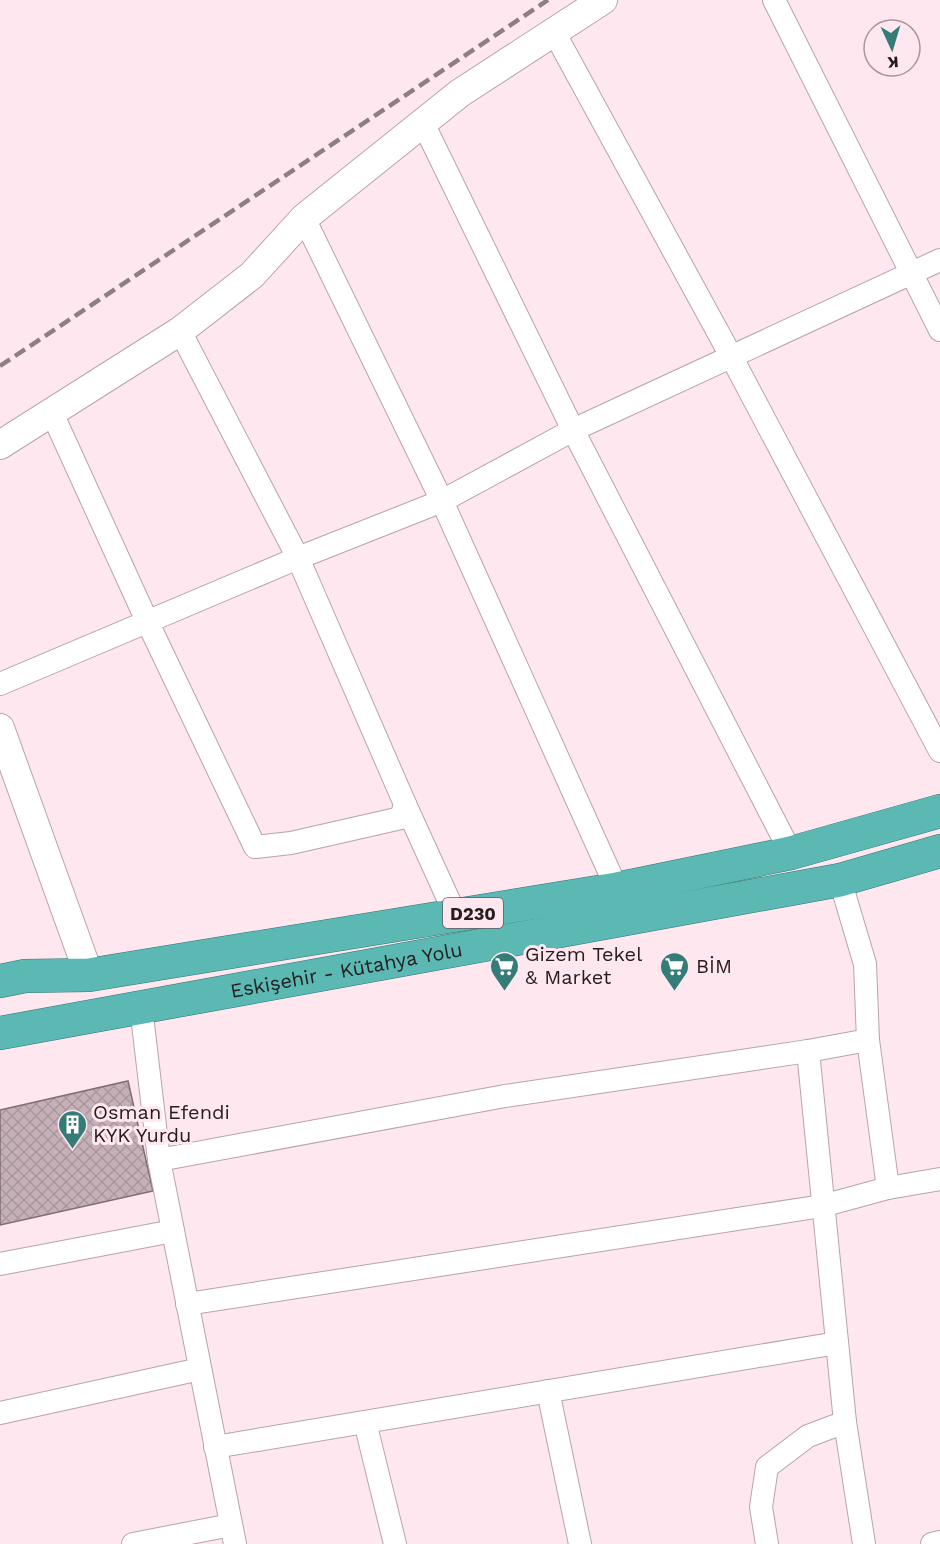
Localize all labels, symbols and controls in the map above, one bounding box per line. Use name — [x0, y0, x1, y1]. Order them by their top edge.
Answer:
north arrow — [862, 18, 922, 78]
text: K — [887, 53, 899, 72]
road number: D230 — [443, 898, 503, 928]
street label: Eskişehir - Kütahya Yolu — [228, 937, 464, 1003]
place label: Gizem Tekel & Market — [525, 942, 642, 989]
supermarket icon: Gizem Tekel & Market — [488, 950, 520, 992]
supermarket icon: BİM — [659, 950, 691, 992]
place label: BİM — [696, 954, 732, 978]
place label: Osman Efendi KYK Yurdu — [93, 1100, 230, 1147]
building icon: Osman Efendi KYK Yurdu — [56, 1108, 88, 1150]

